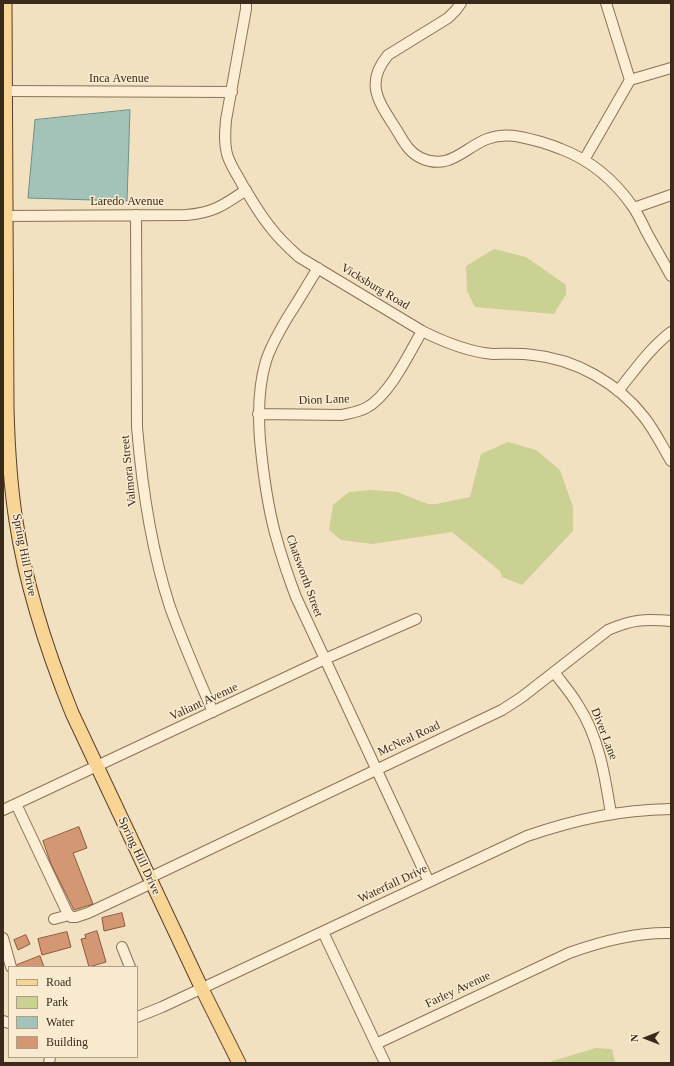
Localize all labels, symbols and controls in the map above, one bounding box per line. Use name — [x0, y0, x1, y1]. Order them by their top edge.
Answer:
street label: Inca Avenue — [89, 72, 149, 86]
street label: Laredo Avenue — [90, 195, 164, 209]
street label: Vicksburg Road — [338, 261, 412, 313]
street label: Dion Lane — [298, 392, 350, 408]
street label: Valmora Street — [118, 435, 140, 507]
street label: Spring Hill Drive — [9, 512, 39, 598]
street label: Chatsworth Street — [282, 533, 326, 619]
street label: Valiant Avenue — [168, 680, 240, 724]
street label: Diver Lane — [588, 706, 620, 762]
street label: McNeal Road — [376, 718, 442, 760]
street label: Spring Hill Drive — [115, 815, 163, 897]
street label: Waterfall Drive — [356, 862, 430, 906]
legend — [8, 966, 138, 1058]
street label: Farley Avenue — [423, 969, 493, 1011]
text: Road — [46, 975, 71, 989]
text: Park — [46, 995, 68, 1009]
text: Water — [46, 1015, 74, 1029]
north arrow — [626, 1018, 666, 1058]
text: N — [628, 1034, 640, 1042]
text: Building — [46, 1035, 88, 1049]

